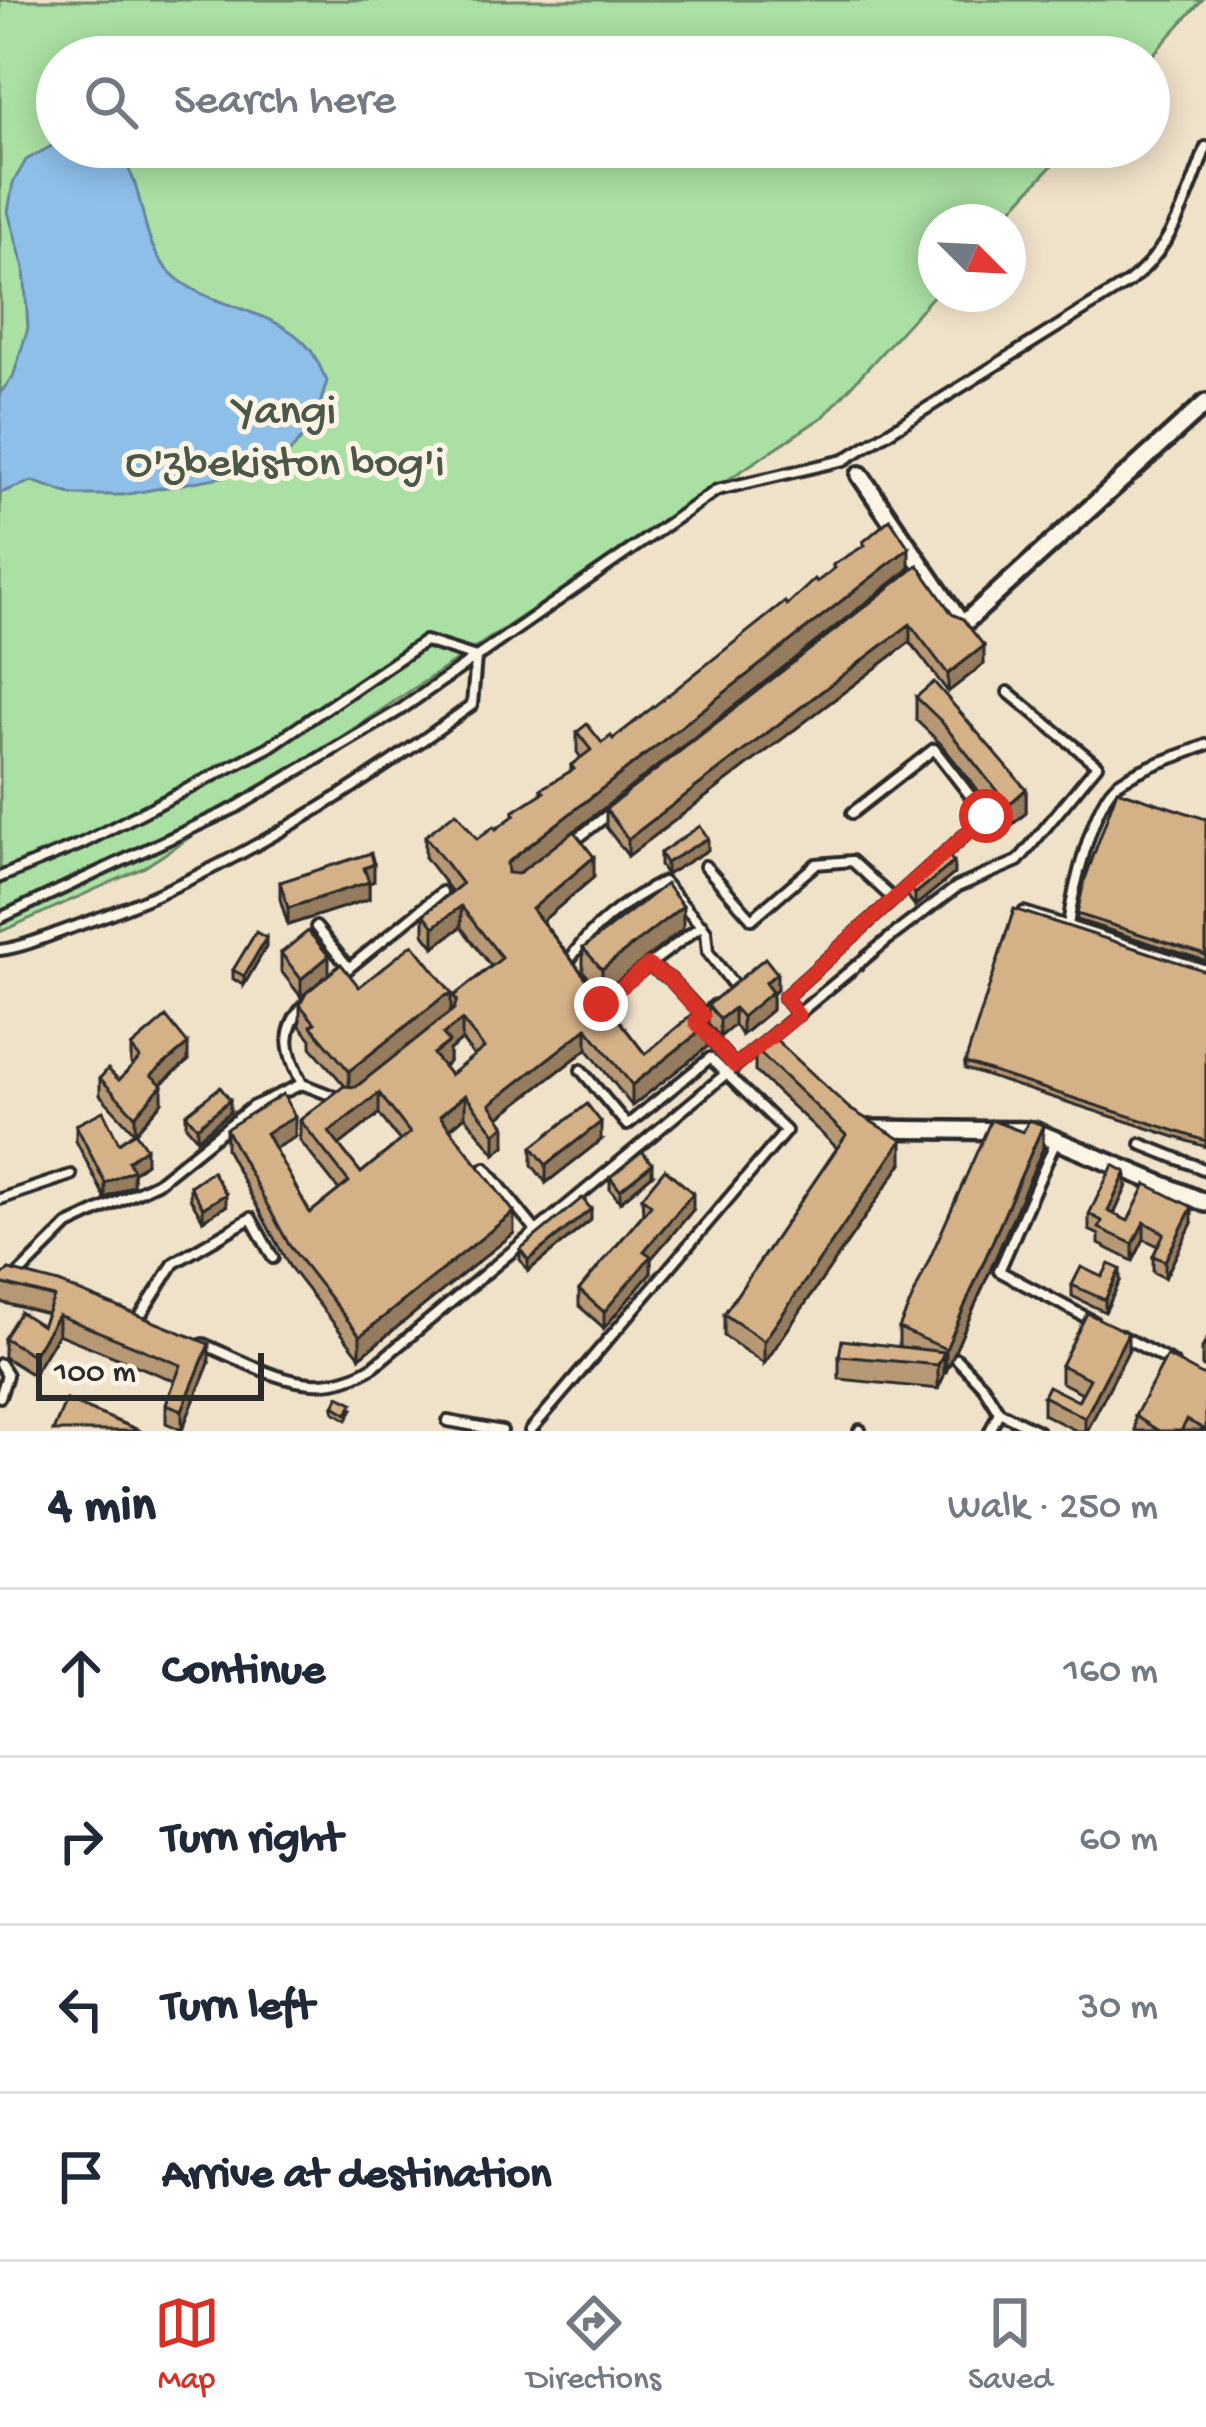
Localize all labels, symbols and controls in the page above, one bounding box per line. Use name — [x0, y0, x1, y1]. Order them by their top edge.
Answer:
search box — [36, 36, 1170, 168]
icon: search — [78, 69, 144, 135]
text: Search here — [174, 76, 396, 129]
north arrow — [918, 204, 1026, 312]
park label: Yangi O'zbekiston bog'i — [125, 387, 445, 492]
route start — [959, 789, 1013, 843]
route end — [574, 977, 628, 1031]
scale bar — [36, 1347, 264, 1400]
text: 100 m — [54, 1355, 136, 1393]
text: 4 min — [48, 1479, 156, 1539]
text: Walk · 250 m — [948, 1486, 1158, 1532]
icon: ahead — [48, 1640, 114, 1706]
text: Continue — [162, 1646, 325, 1699]
text: 160 m — [1063, 1650, 1158, 1696]
icon: right — [48, 1808, 114, 1874]
text: Turn right — [162, 1814, 342, 1867]
text: 60 m — [1079, 1818, 1158, 1864]
icon: left — [48, 1976, 114, 2042]
text: Turn left — [162, 1982, 314, 2035]
text: 30 m — [1079, 1986, 1158, 2032]
icon: arrive — [48, 2144, 114, 2210]
text: Arrive at destination — [162, 2150, 551, 2203]
tab: Map — [154, 2290, 220, 2400]
tab: Directions — [527, 2290, 661, 2400]
tab: Saved — [968, 2290, 1052, 2400]

